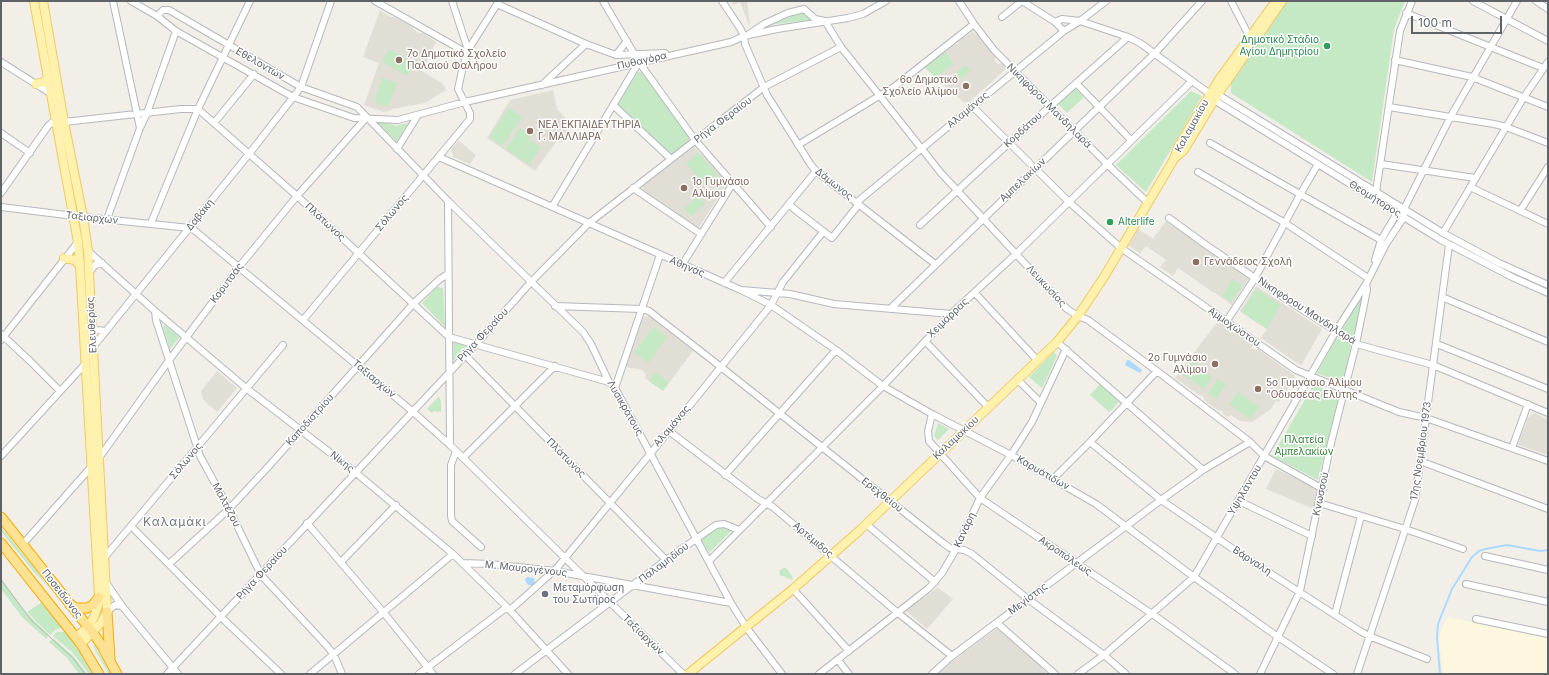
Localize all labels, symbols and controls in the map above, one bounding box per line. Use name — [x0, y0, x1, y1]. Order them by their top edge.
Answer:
scale bar — [1413, 8, 1504, 34]
text: 100 m — [1418, 15, 1452, 30]
place label: Δημοτικό Στάδιο Αγίου Δημητρίου — [1239, 34, 1319, 58]
marker: Δημοτικό Στάδιο Αγίου Δημητρίου — [1322, 41, 1332, 51]
street label: Εθελοντών — [233, 45, 287, 83]
place label: 7ο Δημοτικό Σχολείο Παλαιού Φαλήρου — [407, 48, 506, 72]
street label: Πυθαγόρα — [616, 49, 668, 73]
marker: 7ο Δημοτικό Σχολείο Παλαιού Φαλήρου — [394, 55, 404, 65]
street label: Νικηφόρου Μανδηλαρά — [1004, 61, 1094, 151]
place label: 6ο Δημοτικό Σχολείο Αλίμου — [882, 74, 958, 98]
marker: 6ο Δημοτικό Σχολείο Αλίμου — [961, 81, 971, 91]
street label: Αλαμάνας — [945, 89, 991, 131]
street label: Ρήγα Φεραίου — [692, 94, 754, 146]
street label: Καλαμακίου — [1173, 98, 1211, 154]
street label: Κορδάτου — [1001, 110, 1045, 150]
place label: ΝΕΑ ΕΚΠΑΙΔΕΥΤΗΡΙΑ Γ. ΜΑΛΛΙΑΡΑ — [538, 119, 641, 142]
marker: ΝΕΑ ΕΚΠΑΙΔΕΥΤΗΡΙΑ Γ. ΜΑΛΛΙΑΡΑ — [525, 126, 535, 136]
street label: Αμπελακίων — [997, 155, 1049, 205]
street label: Δάμωνος — [813, 166, 855, 202]
place label: 1ο Γυμνάσιο Αλίμου — [692, 176, 749, 200]
street label: Θεομήτορος — [1347, 178, 1403, 220]
marker: 1ο Γυμνάσιο Αλίμου — [679, 183, 689, 193]
street label: Σόλωνος — [373, 192, 411, 234]
street label: Δαβάκη — [184, 197, 216, 233]
street label: Πλάτωνος — [302, 200, 348, 244]
street label: Ταξιαρχών — [65, 209, 119, 227]
place label: Alterlife — [1118, 216, 1154, 228]
marker: Alterlife — [1105, 217, 1115, 227]
street label: Αθηνάς — [668, 254, 706, 280]
place label: Γεννάδειος Σχολή — [1204, 256, 1292, 268]
marker: Γεννάδειος Σχολή — [1191, 257, 1201, 267]
street label: Κορυτσάς — [208, 261, 246, 305]
street label: Λευκωσίας — [1024, 263, 1068, 309]
street label: Νικηφόρου Μανδηλαρά — [1256, 275, 1358, 347]
street label: Ελευθερίας — [85, 296, 99, 354]
street label: Χειμάρρας — [925, 296, 971, 340]
street label: Αμμοχώστου — [1206, 305, 1262, 349]
street label: Ρήγα Φεραίου — [455, 306, 511, 364]
place label: 2ο Γυμνάσιο Αλίμου — [1148, 352, 1207, 376]
street label: Ταξιαρχών — [350, 357, 398, 401]
marker: 2ο Γυμνάσιο Αλίμου — [1210, 359, 1220, 369]
place label: 5ο Γυμνάσιο Αλίμου "Οδυσσέας Ελύτης" — [1266, 377, 1362, 400]
street label: Λυσικράτους — [604, 378, 646, 438]
marker: 5ο Γυμνάσιο Αλίμου "Οδυσσέας Ελύτης" — [1253, 384, 1263, 394]
street label: Καποδιστρίου — [284, 392, 336, 448]
street label: 17ης Νοεμβρίου 1973 — [1408, 401, 1434, 501]
street label: Αλαμάνας — [651, 403, 693, 449]
street label: Καλαμακίου — [931, 414, 981, 462]
park label: Πλατεία Αμπελακίων — [1274, 434, 1334, 458]
street label: Πλάτωνος — [544, 436, 588, 480]
street label: Σόλωνος — [167, 440, 205, 482]
street label: Νίκης — [328, 449, 356, 475]
street label: Καρυάτιδων — [1015, 453, 1071, 493]
street label: Υψηλάντου — [1226, 463, 1264, 517]
street label: Κνωσσού — [1311, 471, 1331, 517]
street label: Ερεχθείου — [859, 475, 905, 515]
street label: Μαλτέζου — [209, 481, 243, 529]
street label: Κανάρη — [952, 511, 978, 549]
district label: Καλαμάκι — [143, 515, 207, 529]
street label: Αρτέμιδος — [790, 520, 836, 560]
street label: Ακροπόλεως — [1036, 534, 1094, 578]
street label: Παλαμηδίου — [637, 540, 691, 586]
street label: Ρήγα Φεραίου — [234, 544, 290, 602]
street label: Βάρναλη — [1230, 544, 1274, 578]
street label: Μ. Μαυρογένους — [484, 559, 568, 579]
street label: Ποσειδώνος — [39, 567, 85, 621]
street label: Μεγίστης — [1006, 580, 1050, 618]
place label: Μεταμόρφωση του Σωτήρος — [553, 582, 624, 606]
marker: Μεταμόρφωση του Σωτήρος — [540, 589, 550, 599]
street label: Ταξιαρχών — [620, 612, 666, 658]

